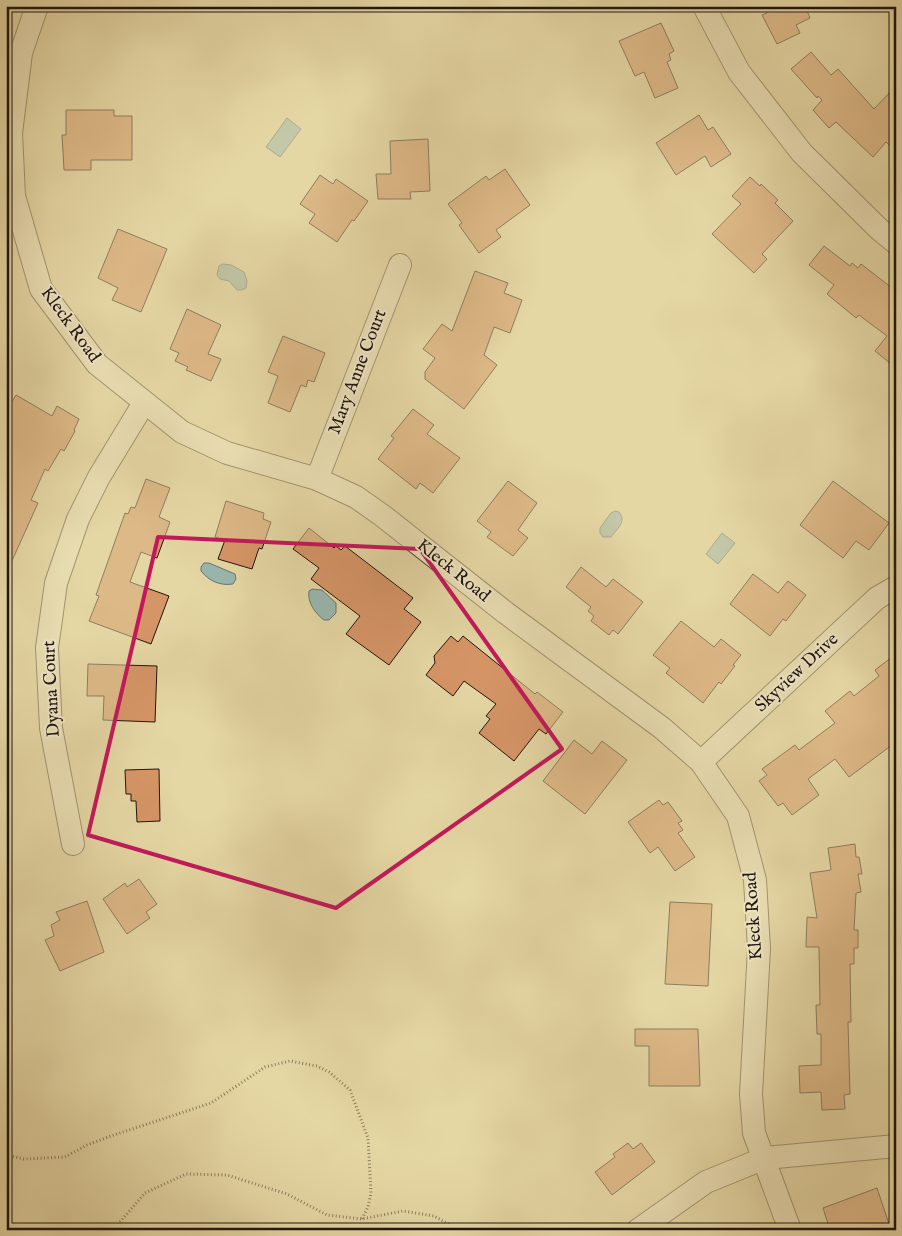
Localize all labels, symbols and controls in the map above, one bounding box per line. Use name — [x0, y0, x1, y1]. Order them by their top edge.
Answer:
street label: Kleck Road — [35, 283, 105, 368]
street label: Mary Anne Court — [324, 306, 392, 438]
street label: Kleck Road — [412, 534, 495, 608]
street label: Skyview Drive — [750, 628, 844, 718]
street label: Dyana Court — [38, 640, 66, 738]
street label: Kleck Road — [739, 871, 769, 961]

